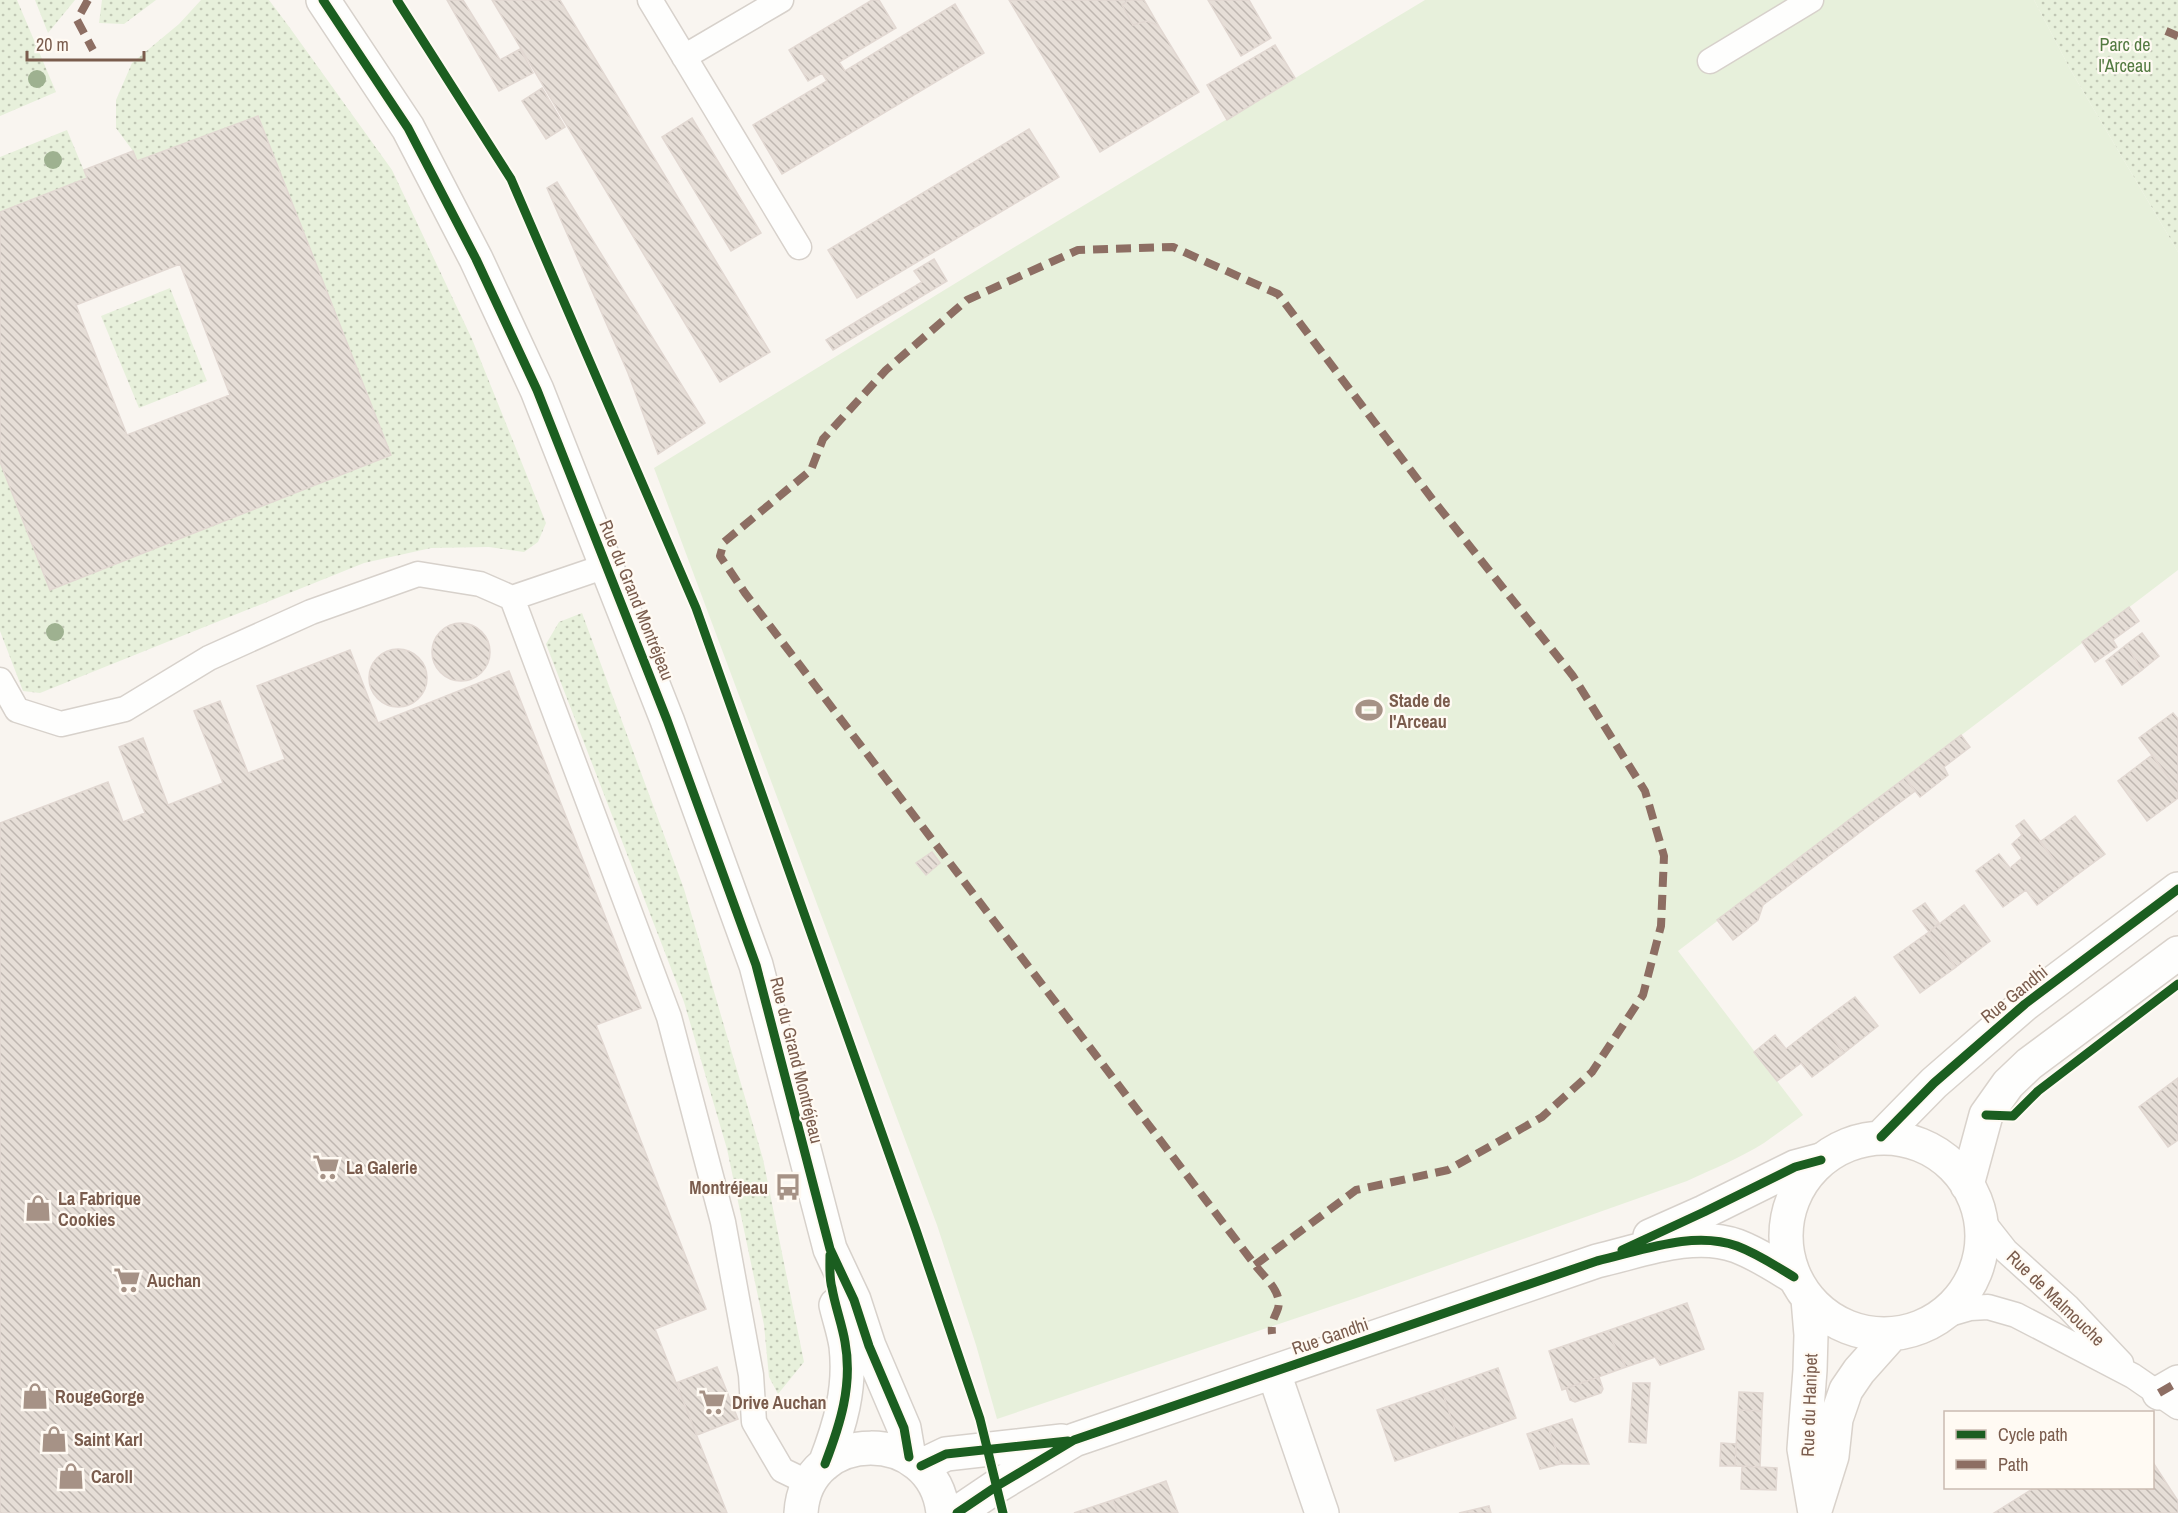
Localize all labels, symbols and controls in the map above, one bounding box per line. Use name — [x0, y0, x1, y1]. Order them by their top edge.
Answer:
scale bar — [27, 24, 144, 62]
text: 20 m — [36, 32, 69, 57]
park label: Parc de l'Arceau — [2099, 32, 2151, 78]
street label: Rue du Grand Montréjeau — [593, 516, 681, 684]
place label: Stade de l'Arceau — [1389, 688, 1451, 734]
sports icon: Stade de l'Arceau — [1354, 695, 1384, 725]
street label: Rue Gandhi — [1975, 959, 2053, 1029]
street label: Rue du Grand Montréjeau — [764, 974, 830, 1146]
supermarket icon: La Galerie — [311, 1152, 341, 1182]
place label: La Galerie — [346, 1155, 417, 1180]
bus stop icon: Montréjeau — [773, 1172, 803, 1202]
place label: Montréjeau — [689, 1175, 768, 1200]
place label: La Fabrique Cookies — [58, 1186, 141, 1232]
shop icon: La Fabrique Cookies — [23, 1193, 53, 1223]
street label: Rue de Malmouche — [2001, 1245, 2111, 1351]
supermarket icon: Auchan — [112, 1265, 142, 1295]
place label: Auchan — [147, 1268, 201, 1293]
street label: Rue Gandhi — [1288, 1311, 1372, 1361]
street label: Rue du Hanipet — [1795, 1353, 1823, 1457]
shop icon: RougeGorge — [20, 1381, 50, 1411]
place label: RougeGorge — [55, 1384, 144, 1409]
supermarket icon: Drive Auchan — [697, 1387, 727, 1417]
place label: Drive Auchan — [732, 1390, 827, 1415]
legend — [1944, 1411, 2154, 1489]
text: Cycle path — [1998, 1422, 2068, 1447]
shop icon: Saint Karl — [39, 1424, 69, 1454]
place label: Saint Karl — [74, 1427, 143, 1452]
text: Path — [1998, 1452, 2028, 1477]
shop icon: Caroll — [56, 1461, 86, 1491]
place label: Caroll — [91, 1464, 133, 1489]

